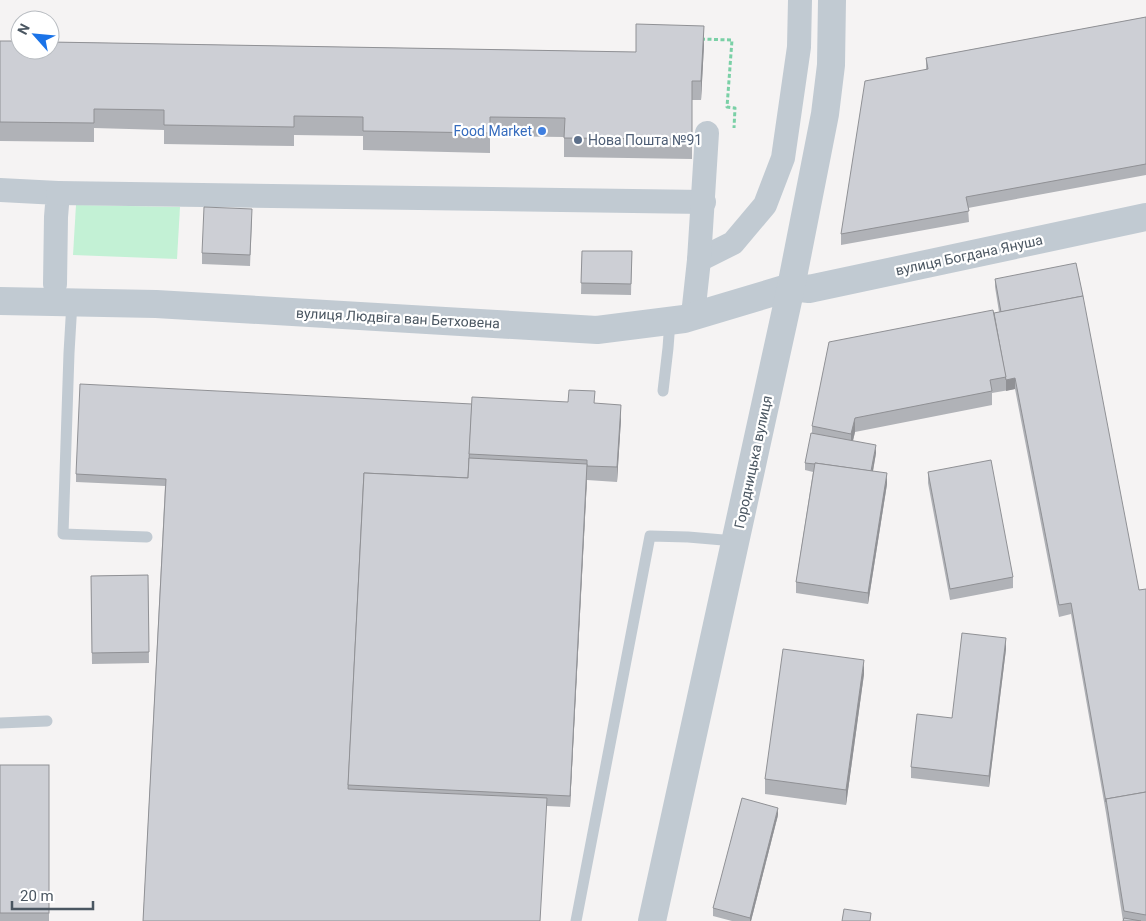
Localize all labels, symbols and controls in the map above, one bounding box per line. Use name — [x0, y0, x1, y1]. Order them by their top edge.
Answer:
north arrow — [10, 10, 60, 60]
text: N — [14, 21, 33, 37]
place label: Food Market — [454, 123, 532, 139]
marker: Food Market — [536, 125, 548, 137]
place label: Нова Пошта №91 — [588, 132, 702, 148]
marker: Нова Пошта №91 — [572, 134, 584, 146]
street label: вулиця Богдана Януша — [894, 232, 1044, 278]
street label: вулиця Людвіга ван Бетховена — [296, 305, 500, 331]
street label: Городницька вулиця — [731, 394, 775, 530]
scale bar — [12, 878, 94, 910]
text: 20 m — [20, 887, 54, 905]

